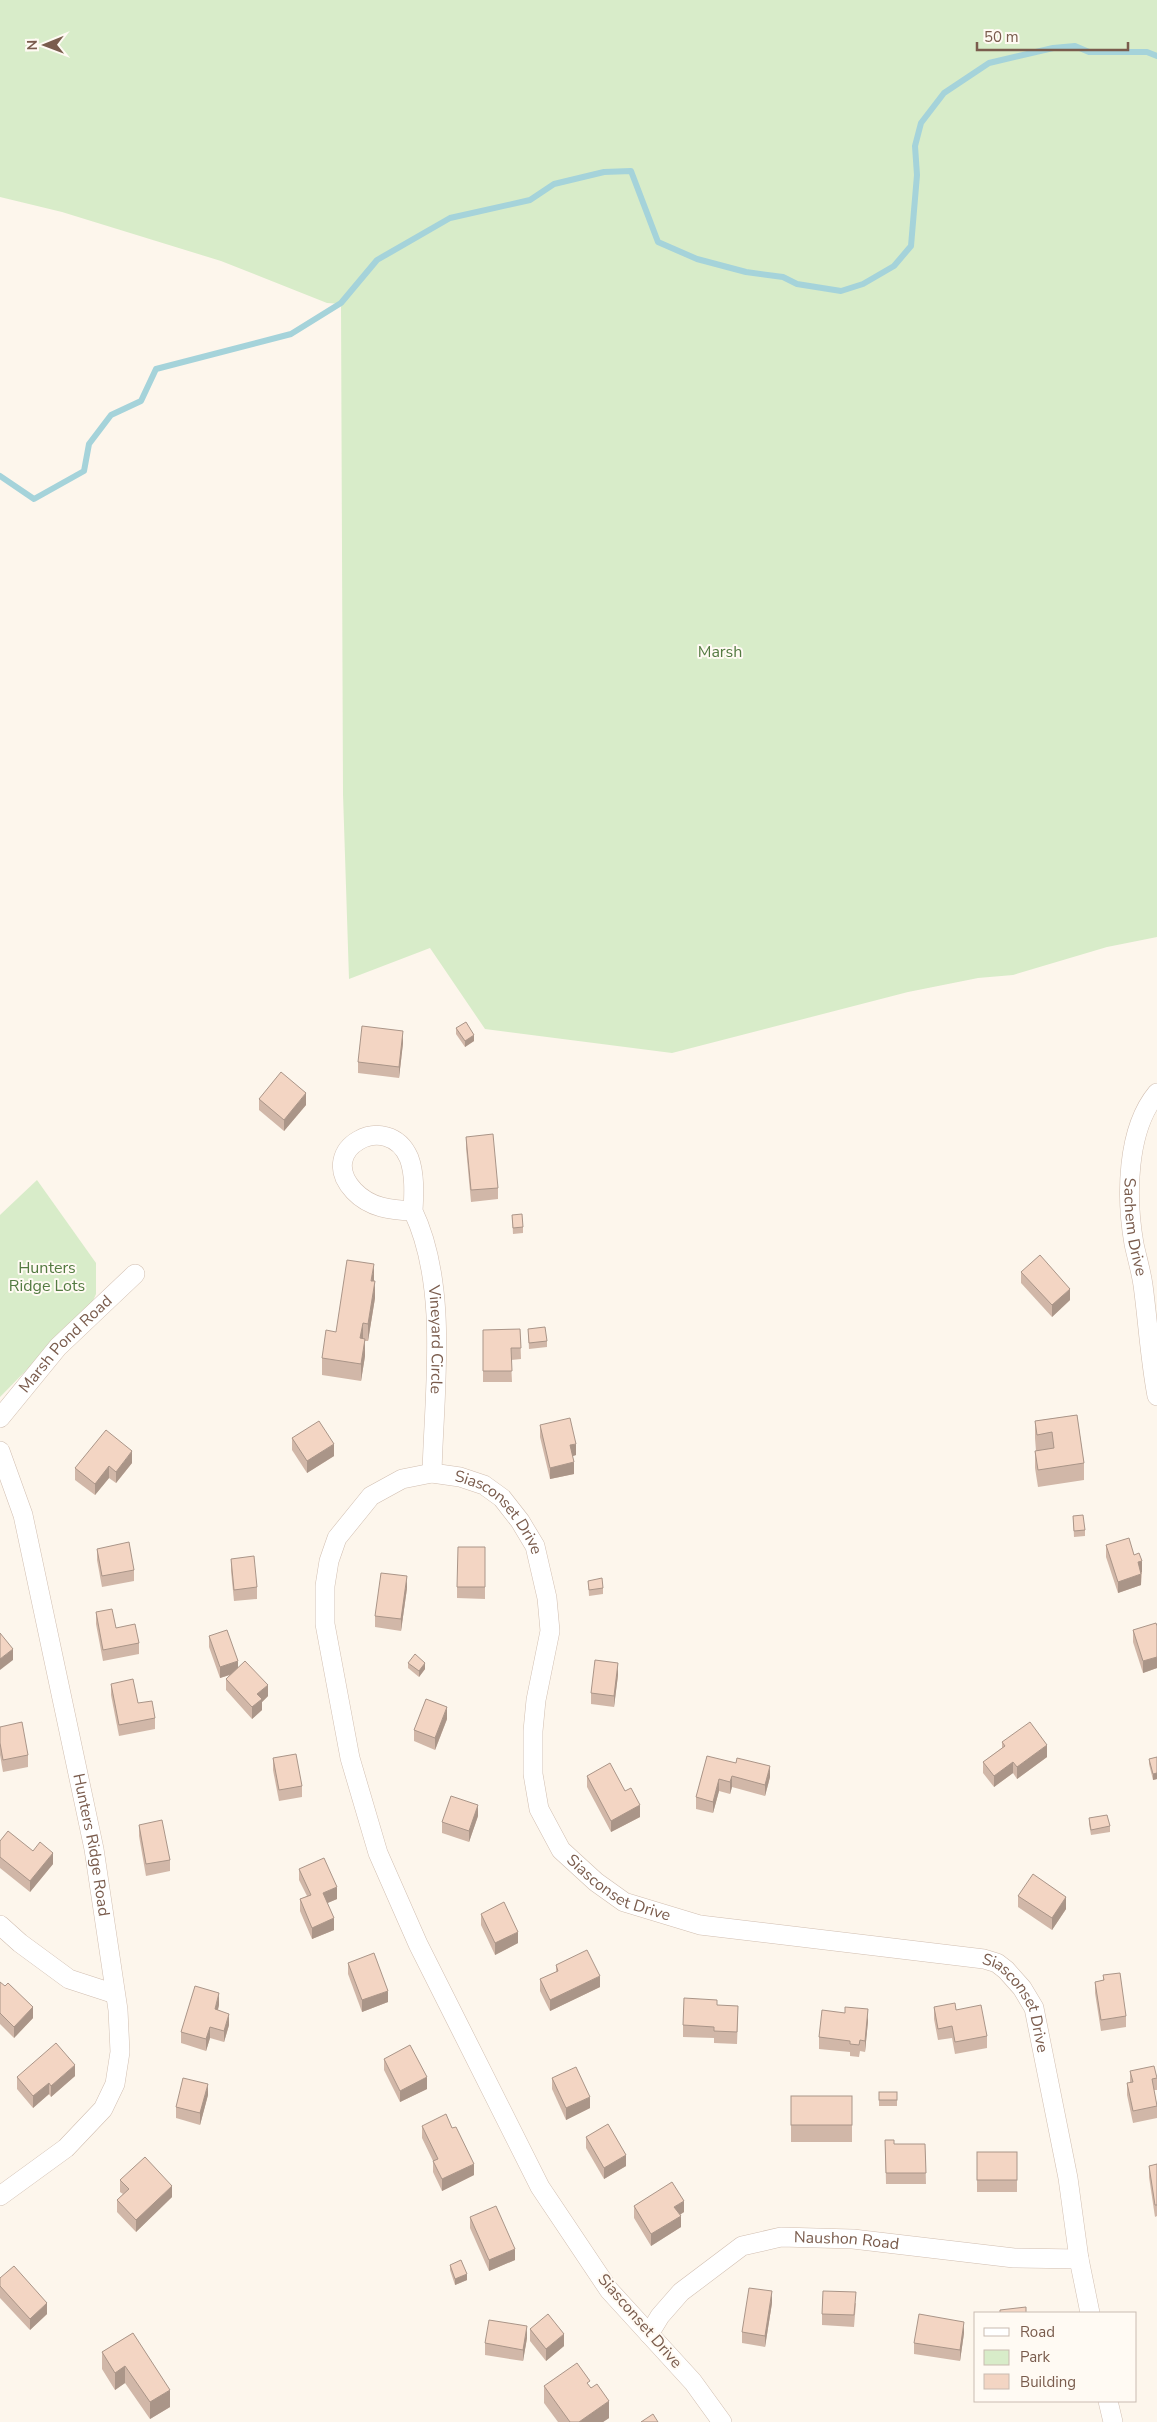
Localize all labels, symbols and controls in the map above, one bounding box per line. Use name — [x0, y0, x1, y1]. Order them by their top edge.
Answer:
north arrow — [20, 20, 70, 70]
scale bar — [977, 20, 1128, 52]
text: 50 m — [984, 27, 1019, 47]
text: N — [23, 40, 42, 51]
park label: Marsh — [698, 641, 742, 663]
street label: Sachem Drive — [1119, 1177, 1152, 1278]
park label: Hunters Ridge Lots — [9, 1257, 85, 1297]
street label: Vineyard Circle — [422, 1283, 448, 1394]
street label: Marsh Pond Road — [14, 1290, 117, 1398]
street label: Siasconset Drive — [453, 1465, 548, 1556]
street label: Hunters Ridge Road — [67, 1772, 115, 1918]
street label: Siasconset Drive — [562, 1849, 673, 1926]
street label: Siasconset Drive — [980, 1948, 1054, 2055]
street label: Naushon Road — [794, 2226, 900, 2255]
street label: Siasconset Drive — [593, 2269, 687, 2373]
legend — [974, 2312, 1137, 2402]
text: Road — [1020, 2322, 1055, 2342]
text: Park — [1020, 2347, 1050, 2367]
text: Building — [1020, 2372, 1076, 2392]

